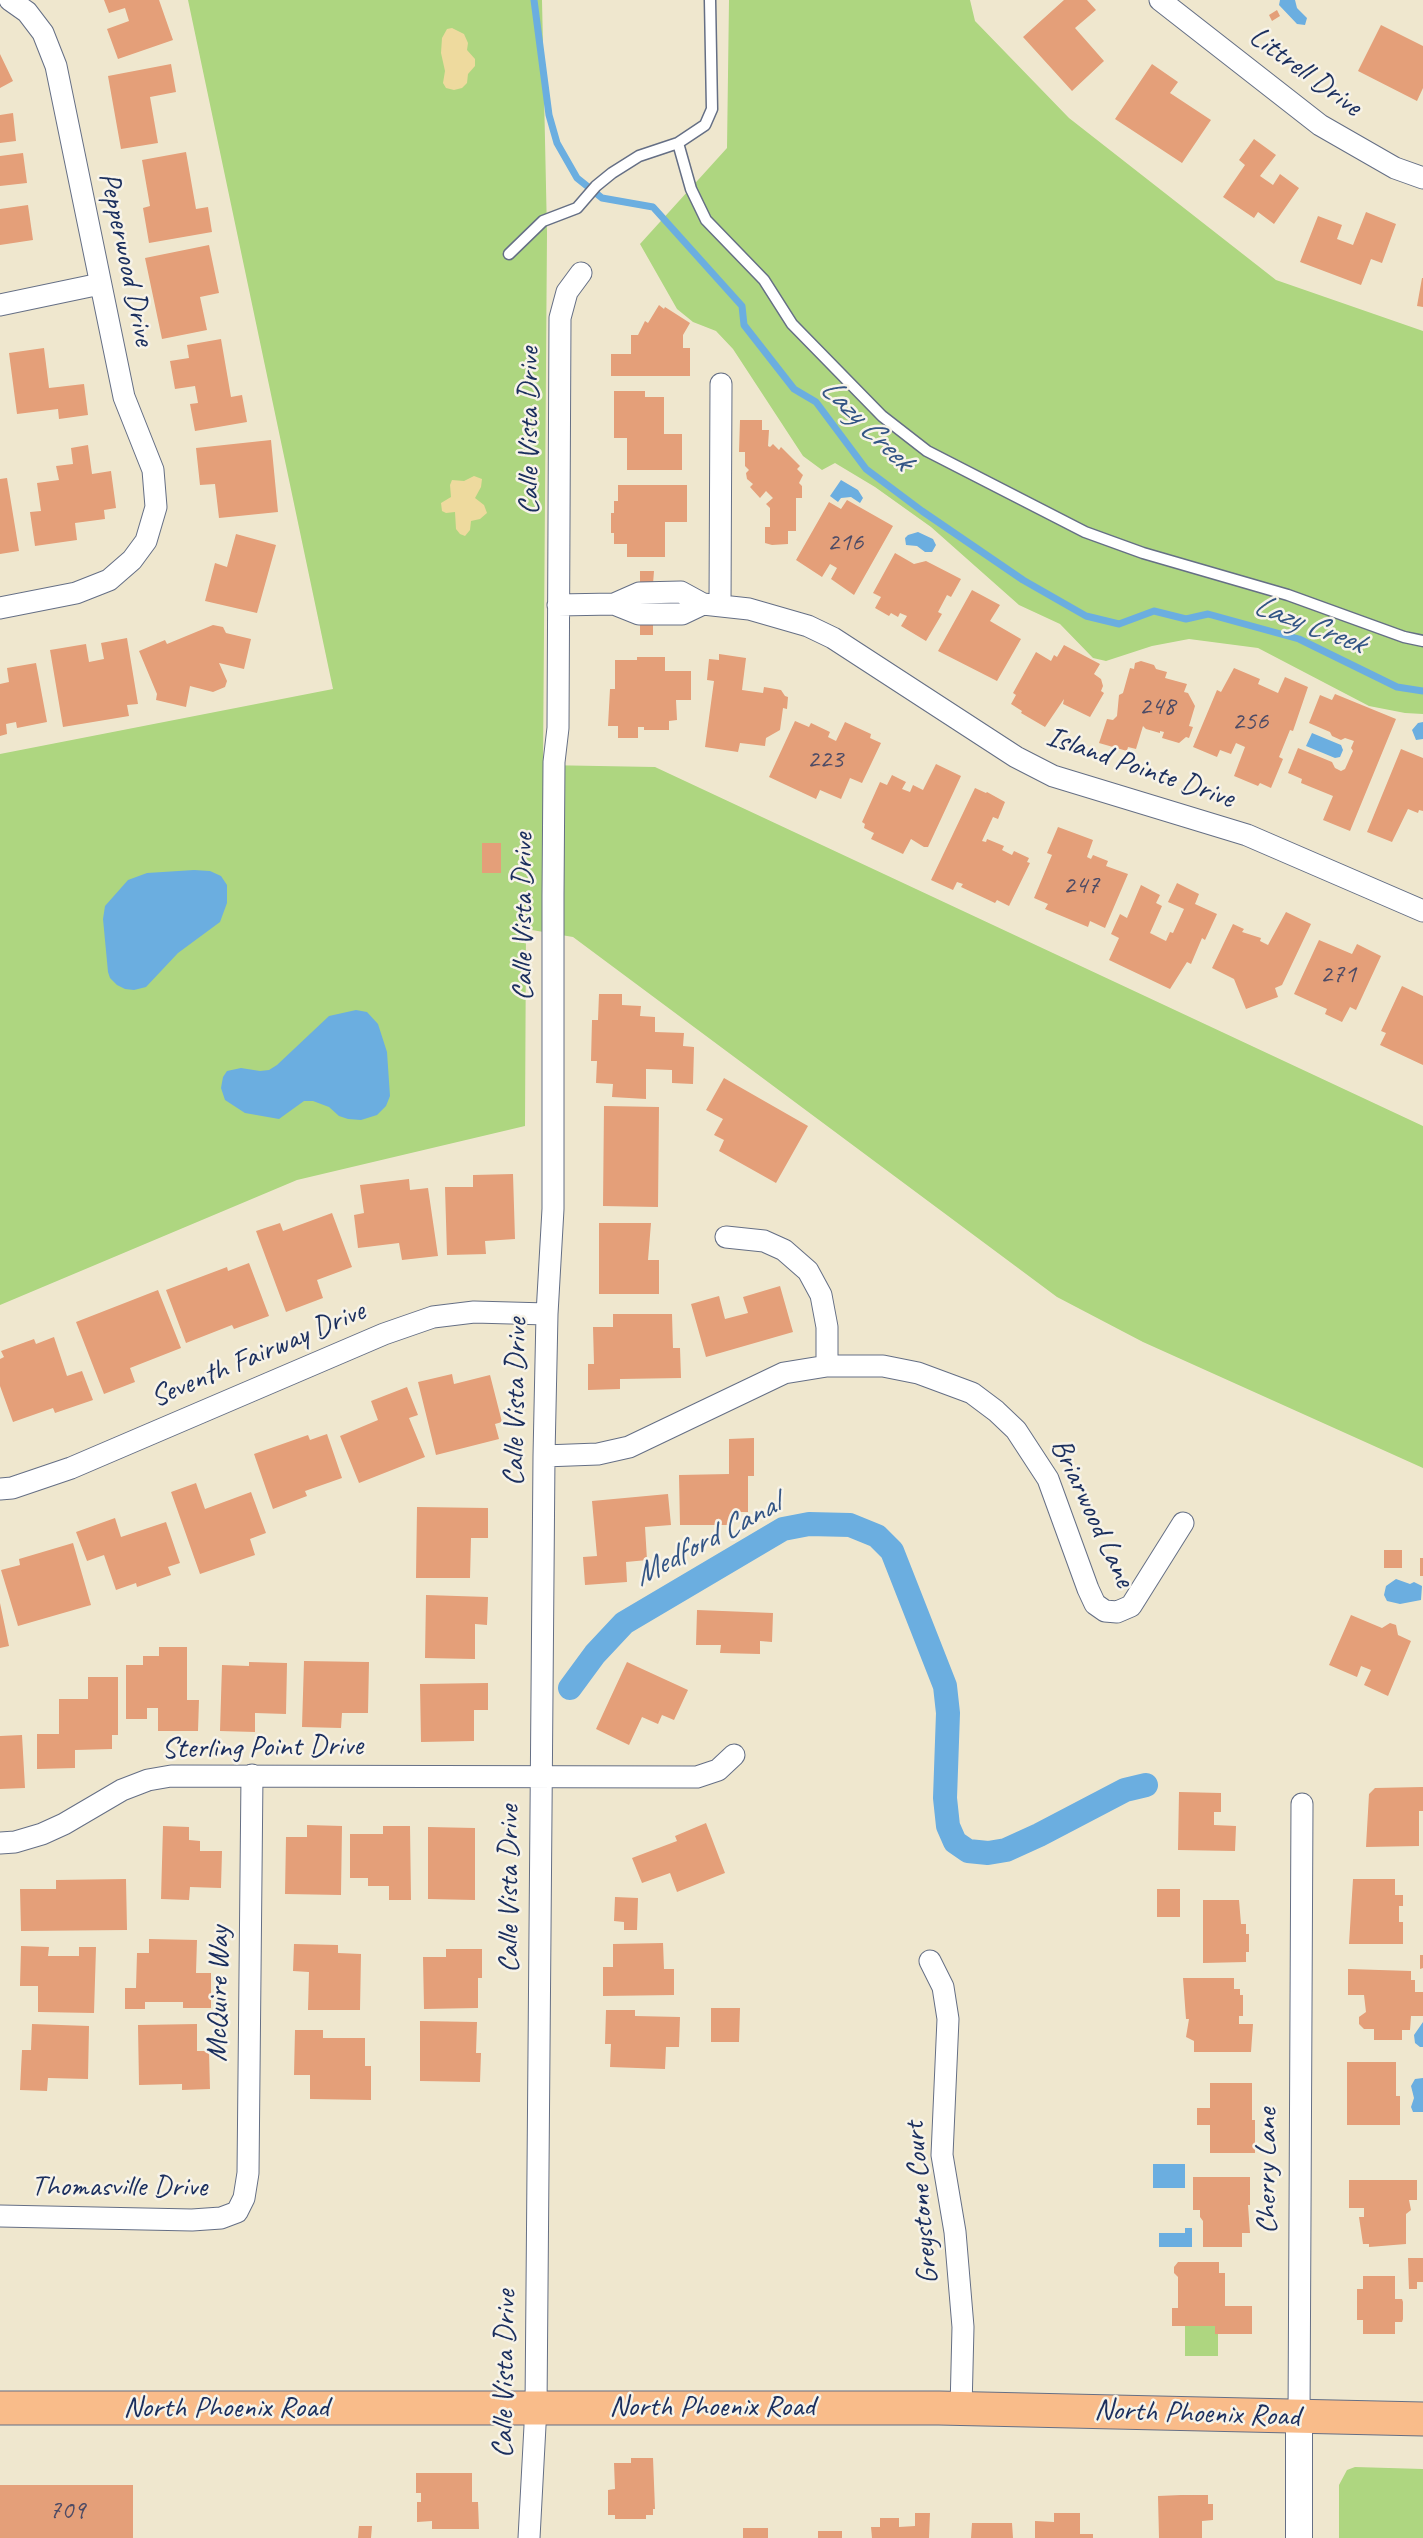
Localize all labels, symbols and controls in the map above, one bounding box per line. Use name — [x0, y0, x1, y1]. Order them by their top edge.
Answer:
street label: Littrell Drive — [1242, 19, 1368, 125]
street label: Pepperwood Drive — [90, 169, 162, 349]
street label: Calle Vista Drive — [511, 347, 547, 515]
water label: Lazy Creek — [812, 371, 920, 479]
house number: 216 — [827, 527, 863, 559]
water label: Lazy Creek — [1248, 586, 1370, 664]
house number: 248 — [1139, 691, 1175, 723]
house number: 256 — [1232, 706, 1268, 738]
street label: Island Pointe Drive — [1041, 719, 1239, 817]
house number: 223 — [807, 744, 843, 776]
street label: Calle Vista Drive — [505, 833, 541, 1001]
house number: 247 — [1063, 870, 1099, 902]
house number: 271 — [1320, 959, 1356, 991]
street label: Seventh Fairway Drive — [145, 1294, 371, 1416]
street label: Calle Vista Drive — [497, 1318, 535, 1486]
street label: Briarwood Lane — [1042, 1433, 1142, 1593]
water label: Medford Canal — [627, 1486, 787, 1596]
street label: Sterling Point Drive — [161, 1728, 363, 1768]
street label: Calle Vista Drive — [491, 1805, 527, 1973]
street label: McQuire Way — [200, 1926, 238, 2062]
street label: Cherry Lane — [1249, 2108, 1285, 2234]
street label: Greystone Court — [897, 2120, 947, 2286]
street label: Thomasville Drive — [31, 2169, 207, 2205]
street label: Calle Vista Drive — [486, 2290, 524, 2458]
street label: North Phoenix Road — [609, 2389, 815, 2425]
street label: North Phoenix Road — [123, 2390, 329, 2426]
street label: North Phoenix Road — [1094, 2392, 1300, 2436]
house number: 709 — [49, 2495, 85, 2527]

